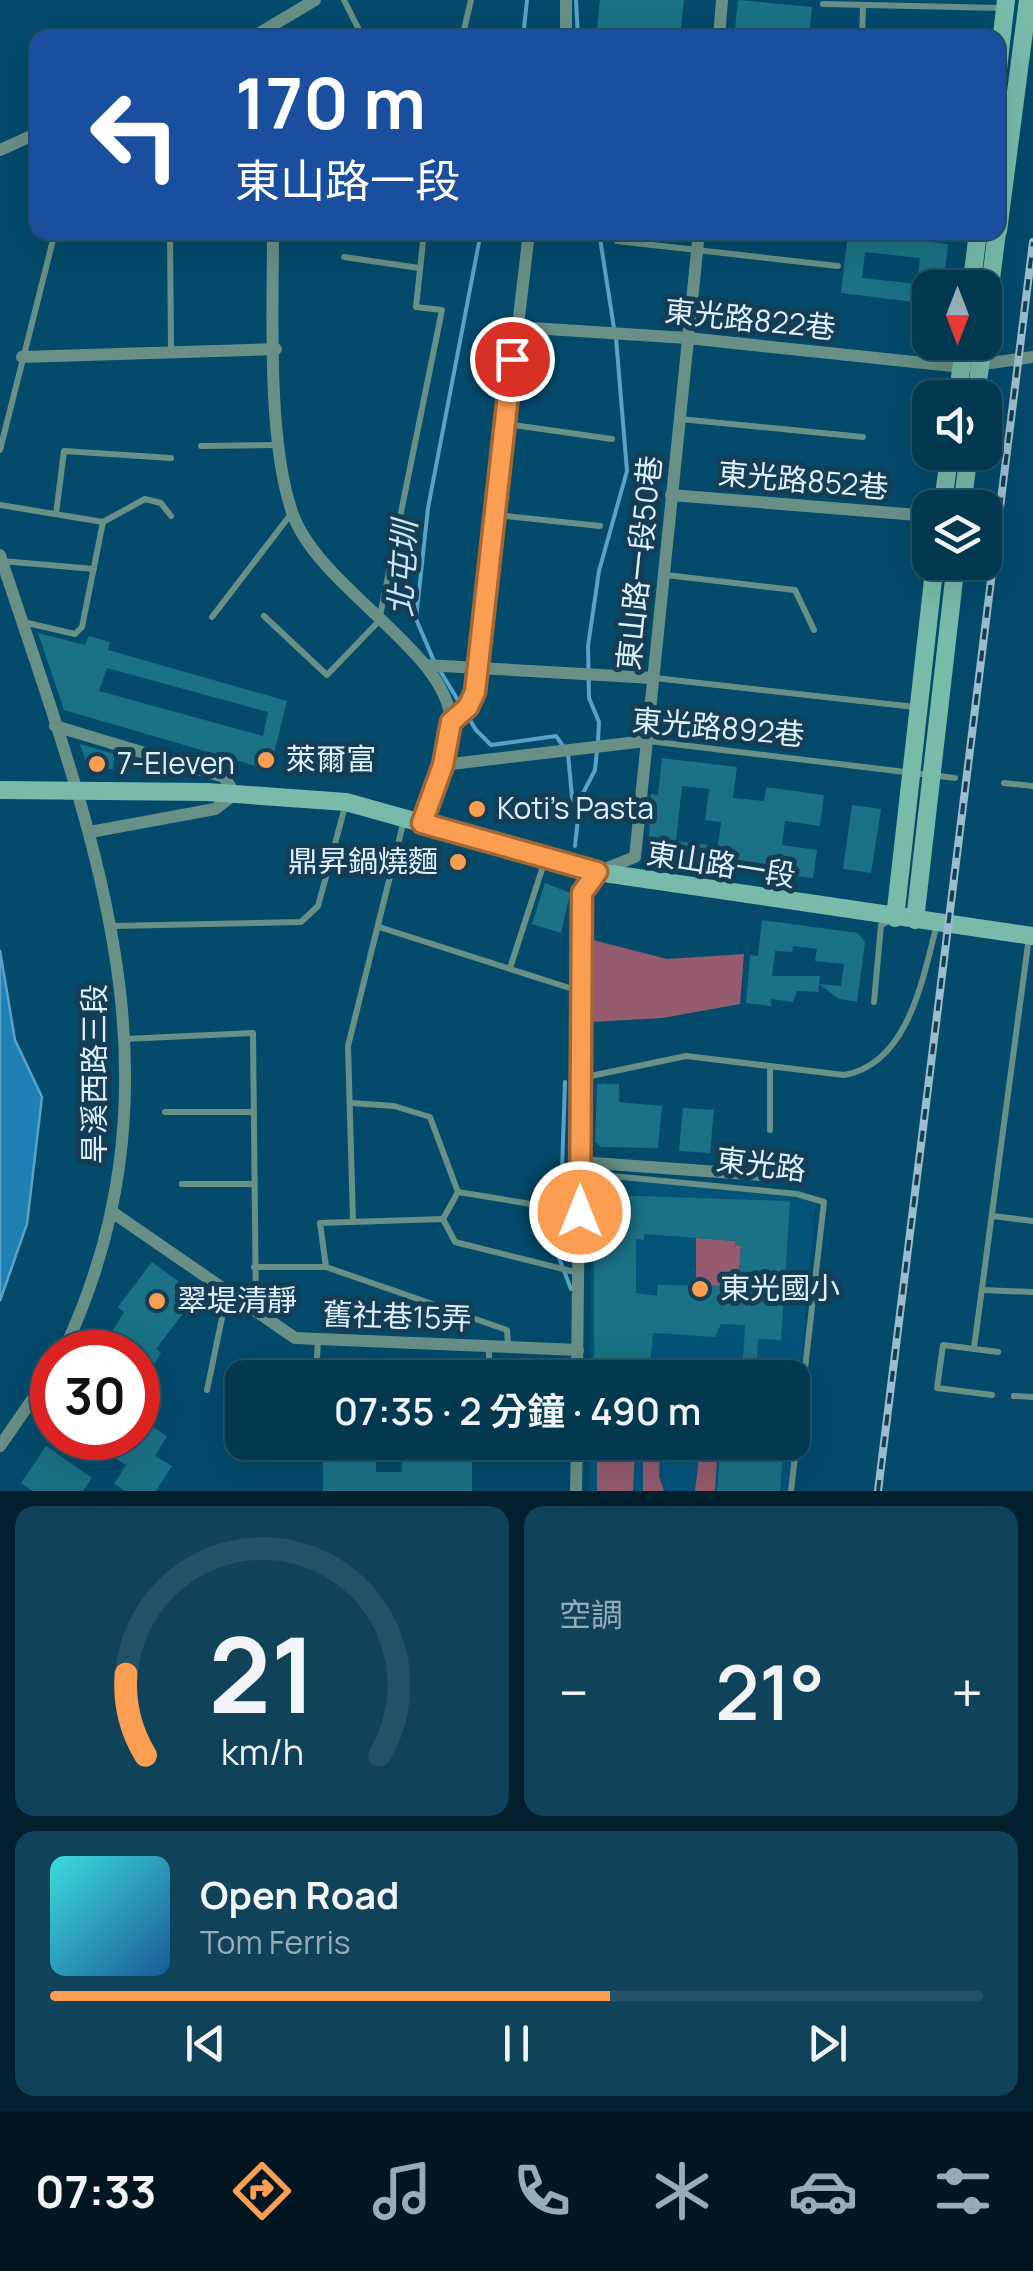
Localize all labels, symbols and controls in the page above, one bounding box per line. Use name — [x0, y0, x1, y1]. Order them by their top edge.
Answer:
text: 170 m — [235, 54, 426, 150]
icon: left — [70, 70, 200, 200]
text: 東山路一段 — [235, 149, 460, 211]
north arrow — [912, 270, 1002, 360]
map controls — [912, 270, 1002, 580]
street label: 東光路822巷 — [663, 289, 838, 348]
pin — [470, 317, 555, 402]
icon: arrive — [485, 332, 540, 387]
button: sound — [912, 380, 1002, 470]
street label: 東光路852巷 — [716, 452, 890, 507]
street label: 東山路一段50巷 — [607, 453, 670, 672]
button: layers — [912, 490, 1002, 580]
water label: 北屯圳 — [378, 516, 427, 618]
street label: 東光路892巷 — [630, 699, 806, 754]
place label: 萊爾富 — [286, 738, 376, 779]
place label: 7-Eleven — [117, 742, 235, 783]
marker: 萊爾富 — [255, 749, 277, 771]
marker: 7-Eleven — [86, 753, 108, 775]
place label: Koti's Pasta — [497, 787, 654, 828]
marker: Koti's Pasta — [466, 798, 488, 820]
street label: 東山路一段 — [644, 832, 799, 895]
place label: 鼎昇鍋燒麵 — [288, 840, 438, 881]
marker: 鼎昇鍋燒麵 — [447, 851, 469, 873]
street label: 旱溪西路三段 — [73, 984, 114, 1164]
street label: 東光路 — [714, 1138, 808, 1189]
position arrow — [528, 1160, 632, 1264]
place label: 東光國小 — [720, 1267, 840, 1308]
marker: 東光國小 — [689, 1278, 711, 1300]
place label: 翠堤清靜 — [177, 1279, 297, 1320]
marker: 翠堤清靜 — [146, 1290, 168, 1312]
street label: 舊社巷15弄 — [322, 1292, 472, 1339]
speed limit sign: 30 — [30, 1330, 160, 1460]
text: 07:35 · 2 分鐘 · 490 m — [334, 1384, 701, 1436]
text: 空調 — [559, 1592, 623, 1636]
text: 21 — [208, 1602, 316, 1744]
text: 21° — [715, 1640, 825, 1743]
text: − — [559, 1654, 589, 1730]
text: + — [951, 1654, 983, 1730]
text: km/h — [220, 1727, 304, 1776]
text: Open Road — [200, 1868, 399, 1920]
text: Tom Ferris — [200, 1920, 351, 1964]
icon: previous — [178, 2016, 233, 2071]
icon: pause — [489, 2016, 544, 2071]
icon: next — [800, 2016, 855, 2071]
icon: directions — [227, 2156, 297, 2226]
icon: music — [367, 2156, 437, 2226]
icon: phone — [507, 2156, 577, 2226]
icon: climate — [647, 2156, 717, 2226]
icon: car — [788, 2156, 858, 2226]
icon: filters — [928, 2156, 998, 2226]
text: 07:33 — [35, 2160, 156, 2222]

